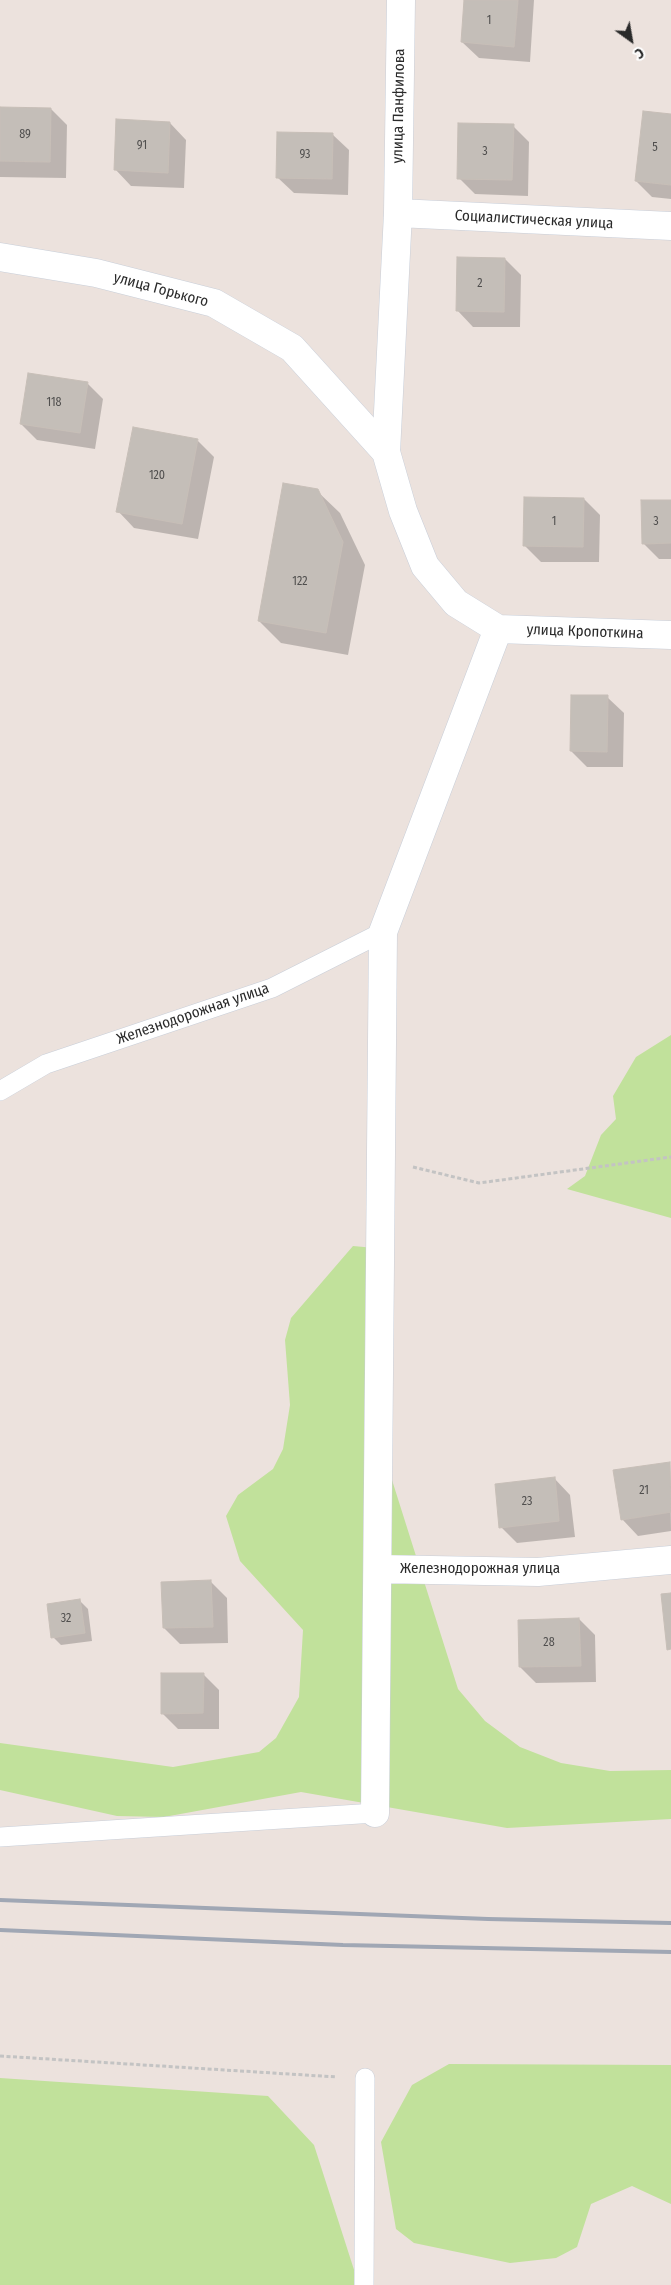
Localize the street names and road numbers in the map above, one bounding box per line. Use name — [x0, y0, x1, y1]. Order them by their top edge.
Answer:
street label: улица Панфилова — [389, 48, 409, 164]
street label: Социалистическая улица — [454, 207, 614, 233]
street label: улица Горького — [112, 269, 210, 311]
street label: улица Кропоткина — [526, 621, 644, 643]
street label: Железнодорожная улица — [114, 979, 272, 1049]
street label: Железнодорожная улица — [400, 1560, 560, 1578]

